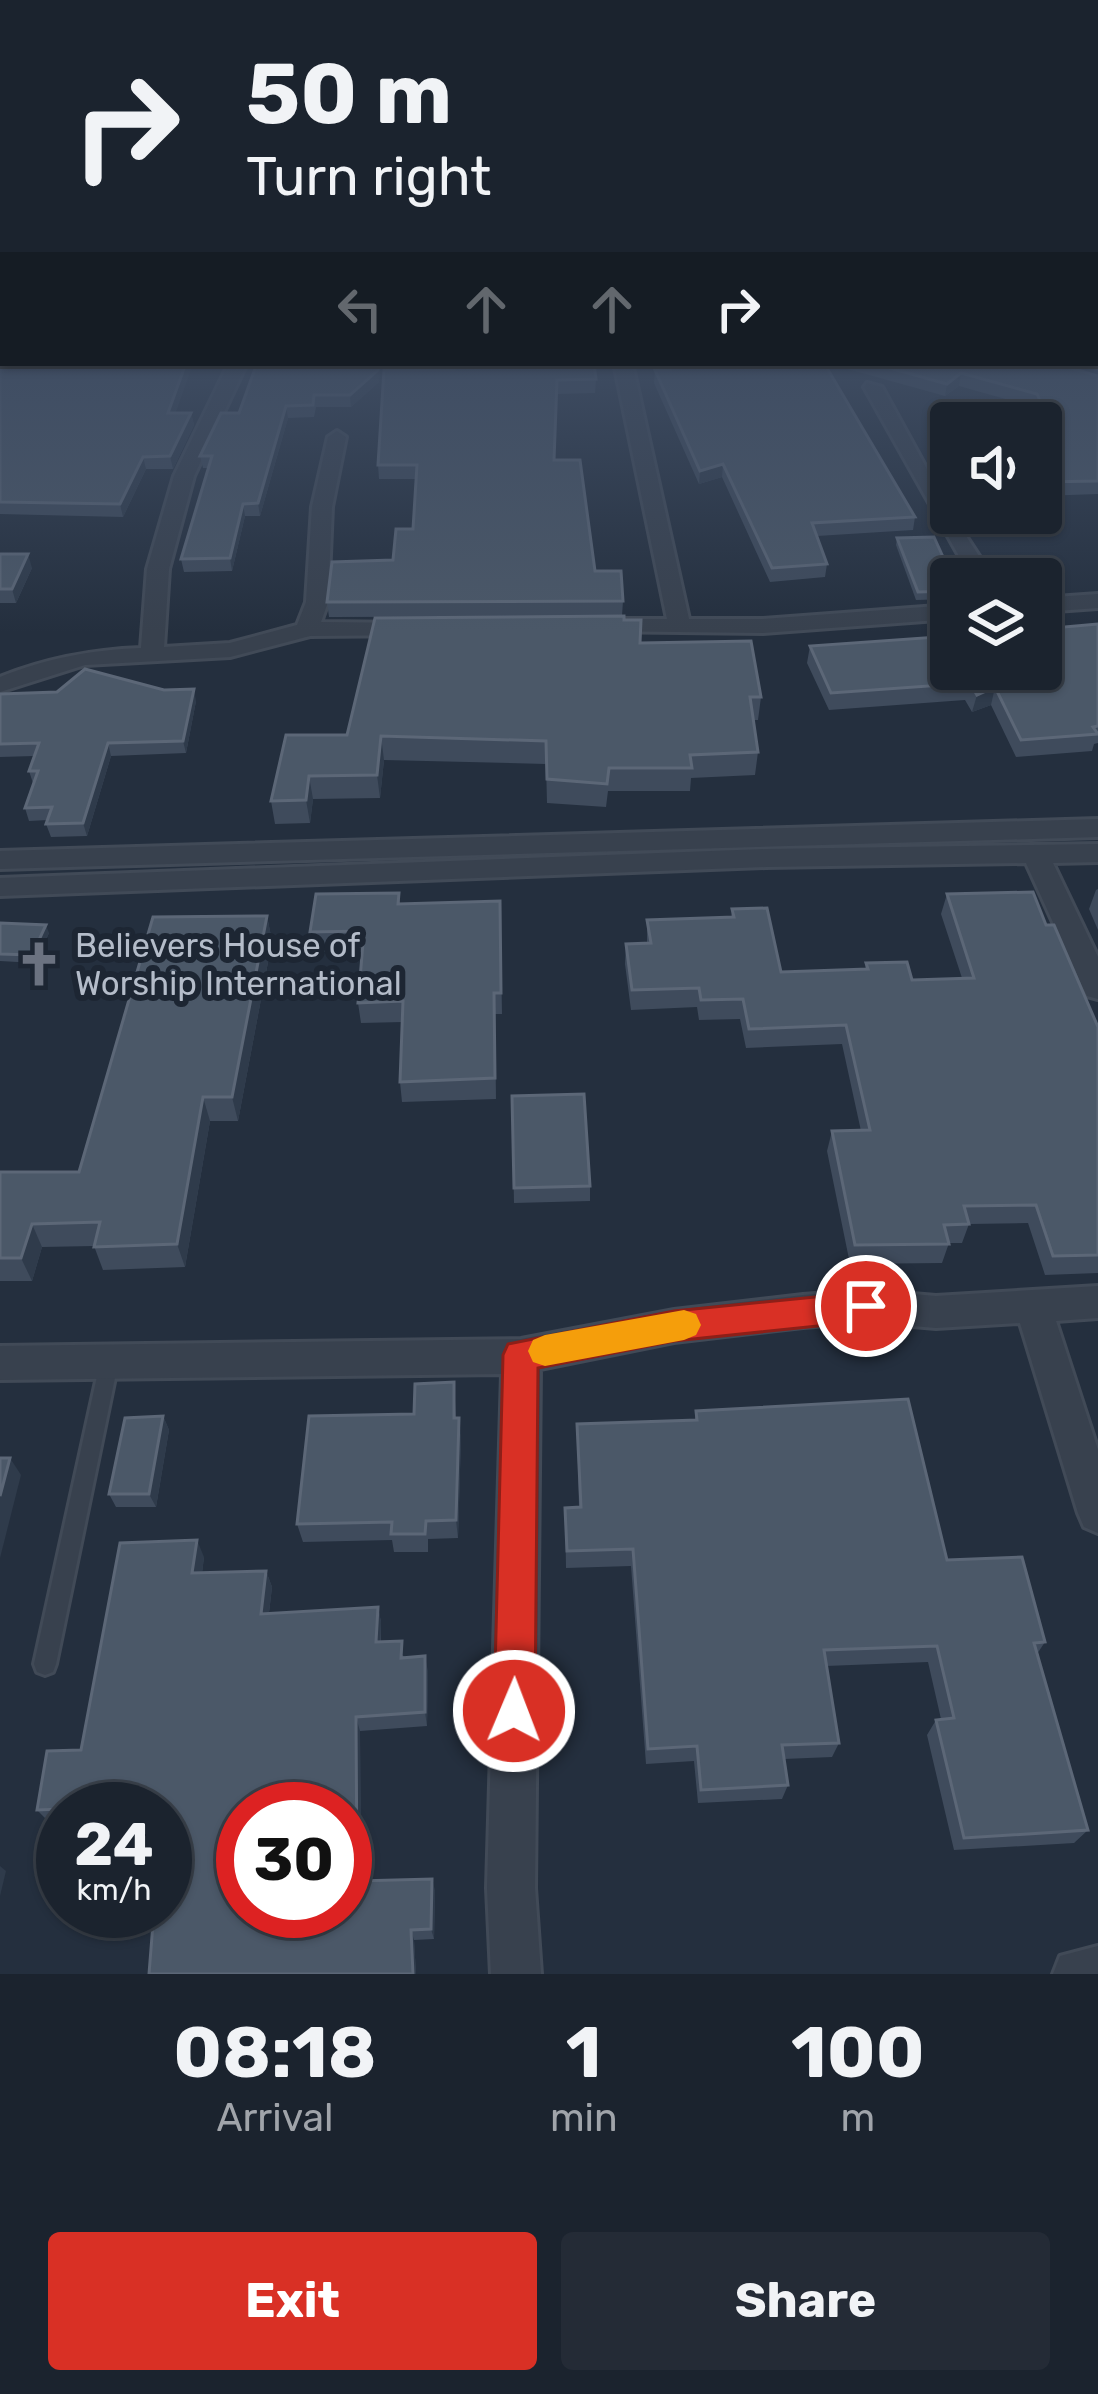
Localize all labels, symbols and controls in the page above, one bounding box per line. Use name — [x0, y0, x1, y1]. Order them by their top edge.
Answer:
text: 50 m — [246, 44, 452, 144]
icon: right — [48, 48, 204, 204]
text: Turn right — [246, 145, 491, 209]
icon: left — [327, 276, 393, 342]
icon: ahead — [453, 276, 519, 342]
icon: ahead — [579, 276, 645, 342]
icon: right — [705, 276, 771, 342]
map controls — [930, 402, 1062, 690]
button: sound — [930, 402, 1062, 534]
button: layers — [930, 558, 1062, 690]
place label: Believers House of Worship International — [75, 926, 402, 1003]
church icon: Believers House of Worship International — [14, 939, 64, 989]
pin — [815, 1255, 917, 1357]
icon: arrive — [833, 1273, 899, 1339]
position arrow — [451, 1648, 577, 1774]
speed limit sign: 30 — [216, 1782, 372, 1938]
text: 24 — [74, 1809, 154, 1880]
text: km/h — [77, 1872, 151, 1908]
text: 08:18 — [173, 2010, 377, 2095]
text: 1 — [566, 2010, 602, 2095]
text: 100 — [791, 2010, 925, 2095]
text: Arrival — [216, 2095, 333, 2141]
text: min — [550, 2095, 618, 2141]
text: m — [840, 2095, 875, 2141]
button: Exit — [48, 2232, 537, 2370]
button: Share — [561, 2232, 1050, 2370]

